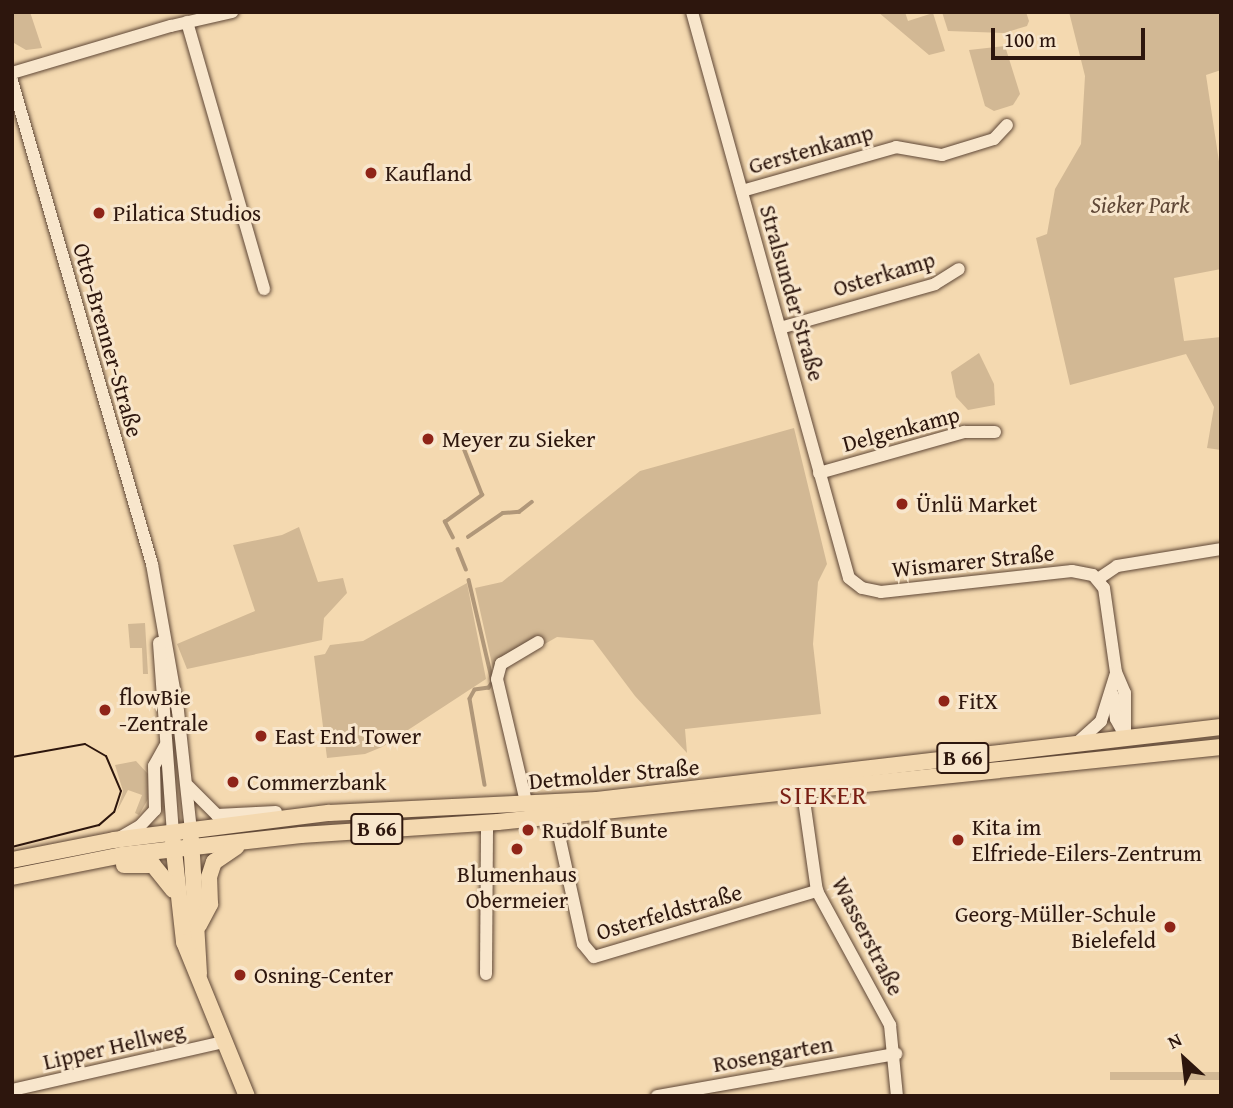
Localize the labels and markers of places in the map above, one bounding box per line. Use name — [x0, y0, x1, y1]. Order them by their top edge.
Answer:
place label: Kaufland — [385, 159, 472, 187]
marker: Kaufland — [363, 165, 379, 181]
place label: Pilatica Studios — [113, 199, 261, 227]
marker: Pilatica Studios — [91, 205, 107, 221]
place label: Meyer zu Sieker — [442, 425, 596, 453]
marker: Meyer zu Sieker — [420, 431, 436, 447]
place label: Ünlü Market — [916, 490, 1037, 518]
marker: Ünlü Market — [894, 496, 910, 512]
place label: flowBie -Zentrale — [119, 683, 208, 737]
place label: FitX — [958, 687, 998, 715]
marker: FitX — [936, 693, 952, 709]
marker: flowBie -Zentrale — [97, 702, 113, 718]
place label: East End Tower — [275, 722, 421, 750]
marker: East End Tower — [253, 728, 269, 744]
place label: Commerzbank — [247, 768, 387, 796]
marker: Commerzbank — [225, 774, 241, 790]
place label: Kita im Elfriede-Eilers-Zentrum — [972, 813, 1202, 867]
place label: Rudolf Bunte — [542, 816, 668, 844]
marker: Rudolf Bunte — [520, 822, 536, 838]
marker: Kita im Elfriede-Eilers-Zentrum — [950, 832, 966, 848]
marker: Blumenhaus Obermeier — [509, 841, 525, 857]
place label: Blumenhaus Obermeier — [457, 860, 577, 914]
place label: Georg-Müller-Schule Bielefeld — [955, 900, 1156, 954]
marker: Georg-Müller-Schule Bielefeld — [1162, 919, 1178, 935]
place label: Osning-Center — [254, 961, 393, 989]
marker: Osning-Center — [232, 967, 248, 983]

